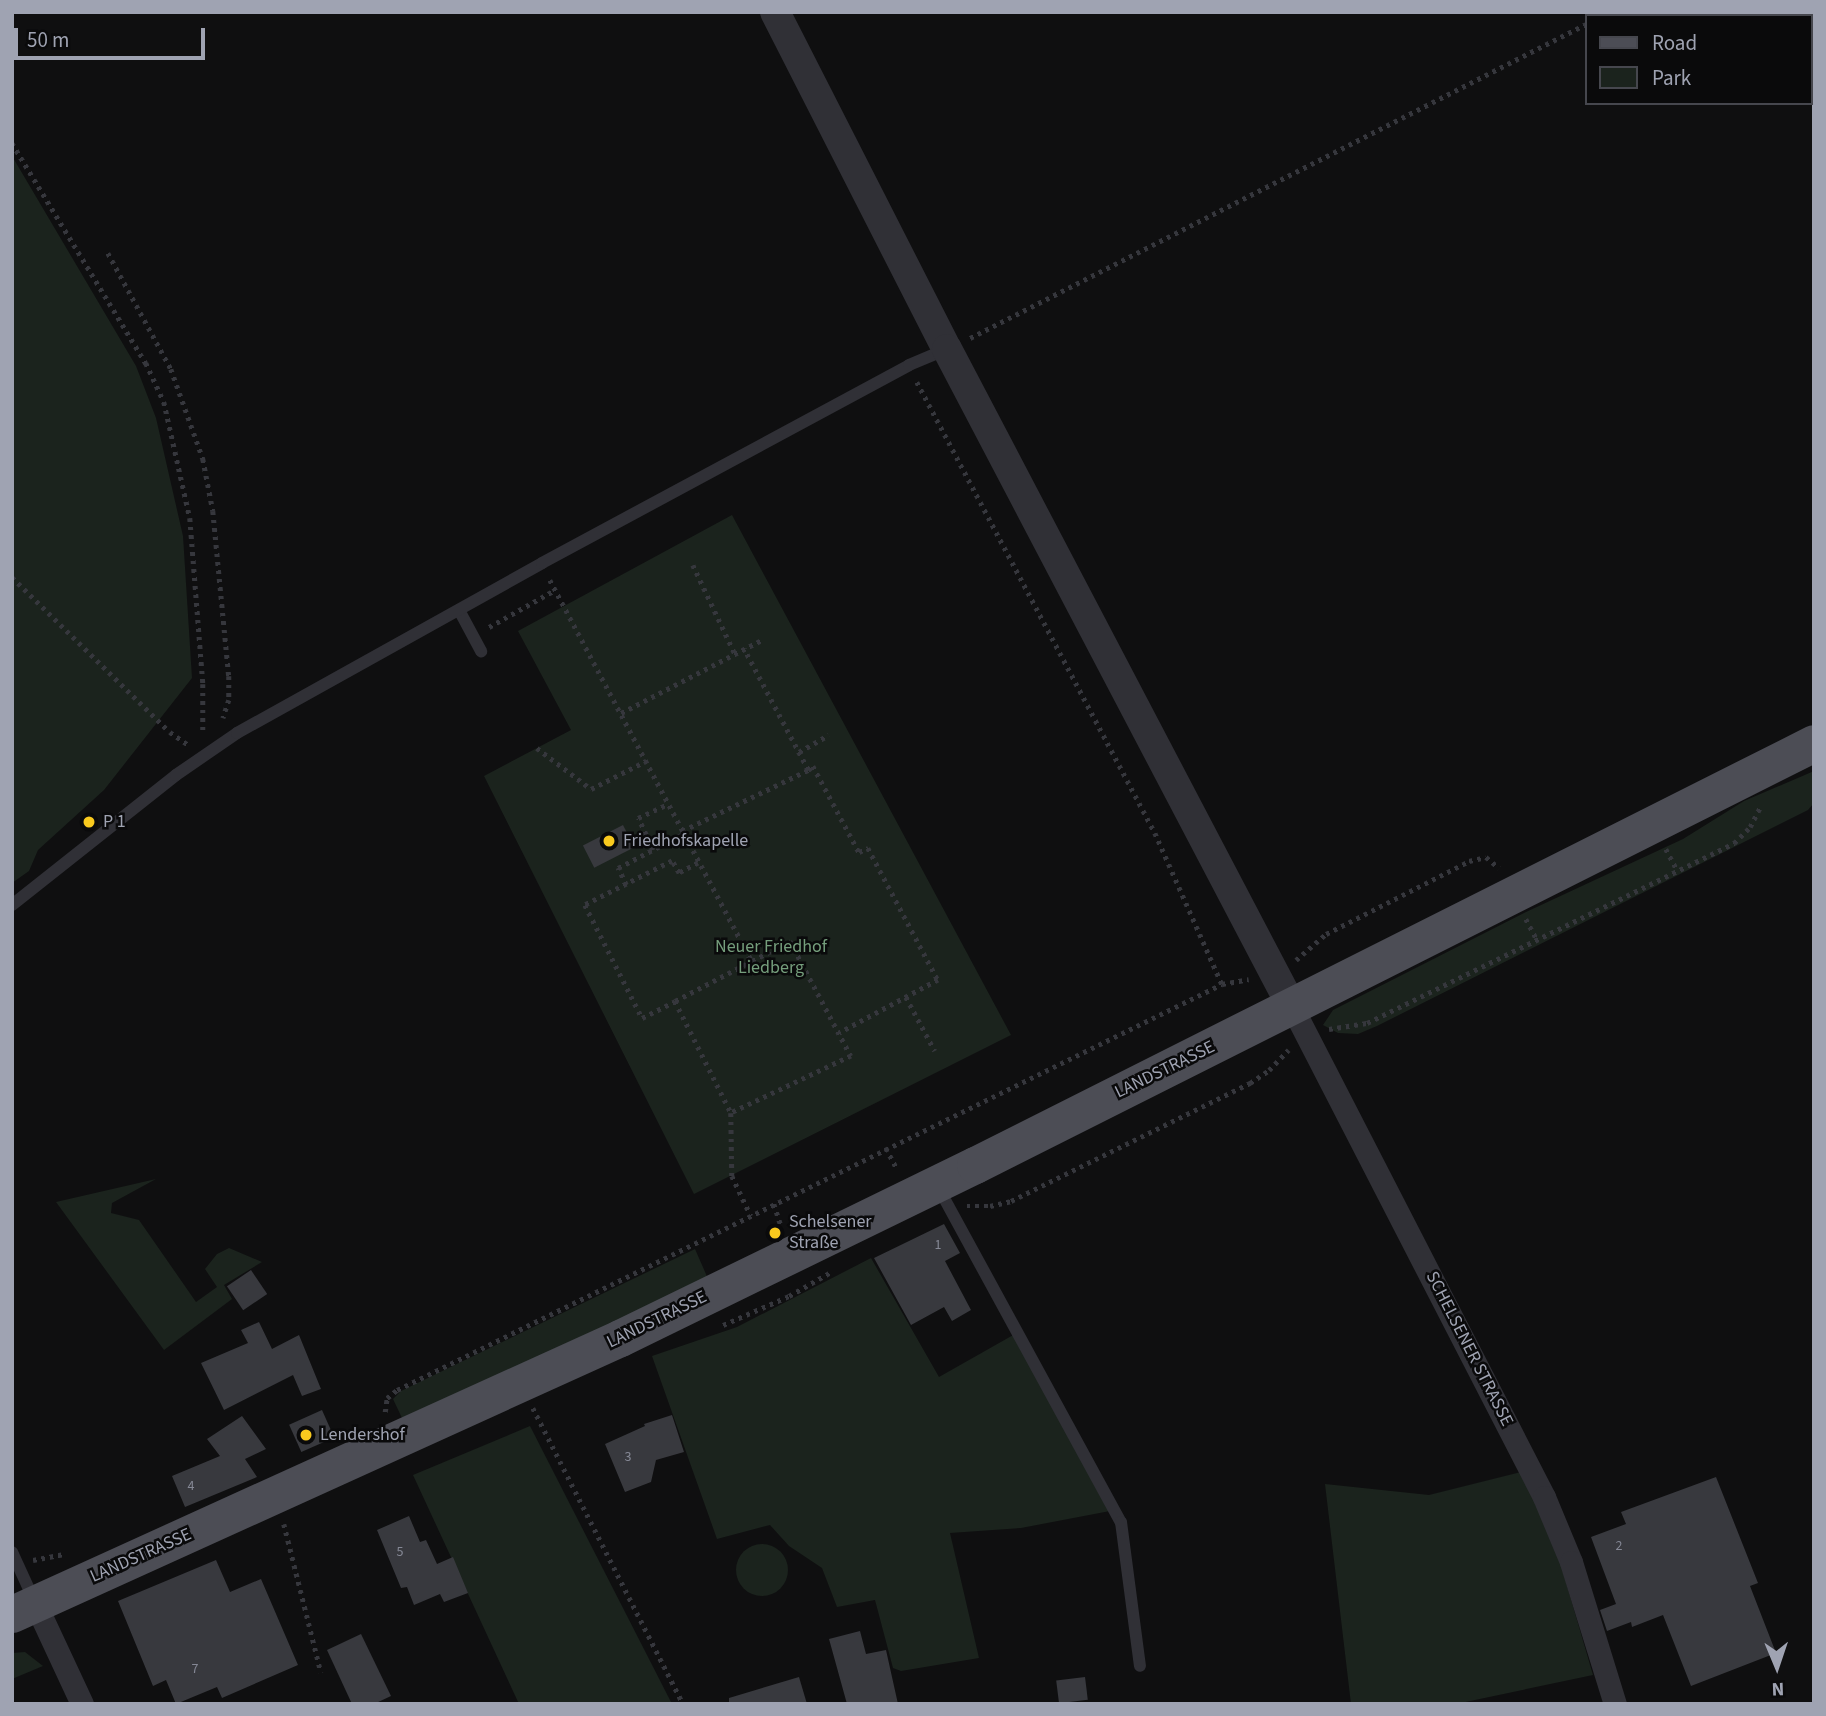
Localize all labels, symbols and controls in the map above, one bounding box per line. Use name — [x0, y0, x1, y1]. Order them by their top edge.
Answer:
scale bar — [18, 14, 208, 58]
legend — [1584, 14, 1812, 105]
text: 50 m — [27, 25, 69, 55]
text: Road — [1652, 28, 1697, 58]
text: Park — [1652, 63, 1691, 93]
place label: P 1 — [103, 811, 126, 833]
marker: P 1 — [81, 814, 97, 830]
place label: Friedhofskapelle — [623, 830, 748, 852]
marker: Friedhofskapelle — [601, 833, 617, 849]
park label: Neuer Friedhof Liedberg — [715, 937, 827, 979]
street label: LANDSTRASSE — [1111, 1036, 1219, 1104]
place label: Schelsener Straße — [789, 1212, 872, 1254]
marker: Schelsener Straße — [767, 1225, 783, 1241]
house number: 1 — [935, 1237, 941, 1253]
street label: SCHELSENER STRASSE — [1421, 1268, 1517, 1430]
street label: LANDSTRASSE — [603, 1286, 711, 1354]
place label: Lendershof — [320, 1424, 405, 1446]
marker: Lendershof — [298, 1427, 314, 1443]
house number: 3 — [625, 1449, 631, 1465]
house number: 4 — [188, 1478, 194, 1494]
street label: LANDSTRASSE — [87, 1524, 195, 1588]
house number: 2 — [1616, 1538, 1622, 1554]
house number: 5 — [397, 1544, 403, 1560]
north arrow — [1742, 1632, 1812, 1702]
house number: 7 — [192, 1661, 198, 1677]
text: N — [1771, 1675, 1785, 1702]

